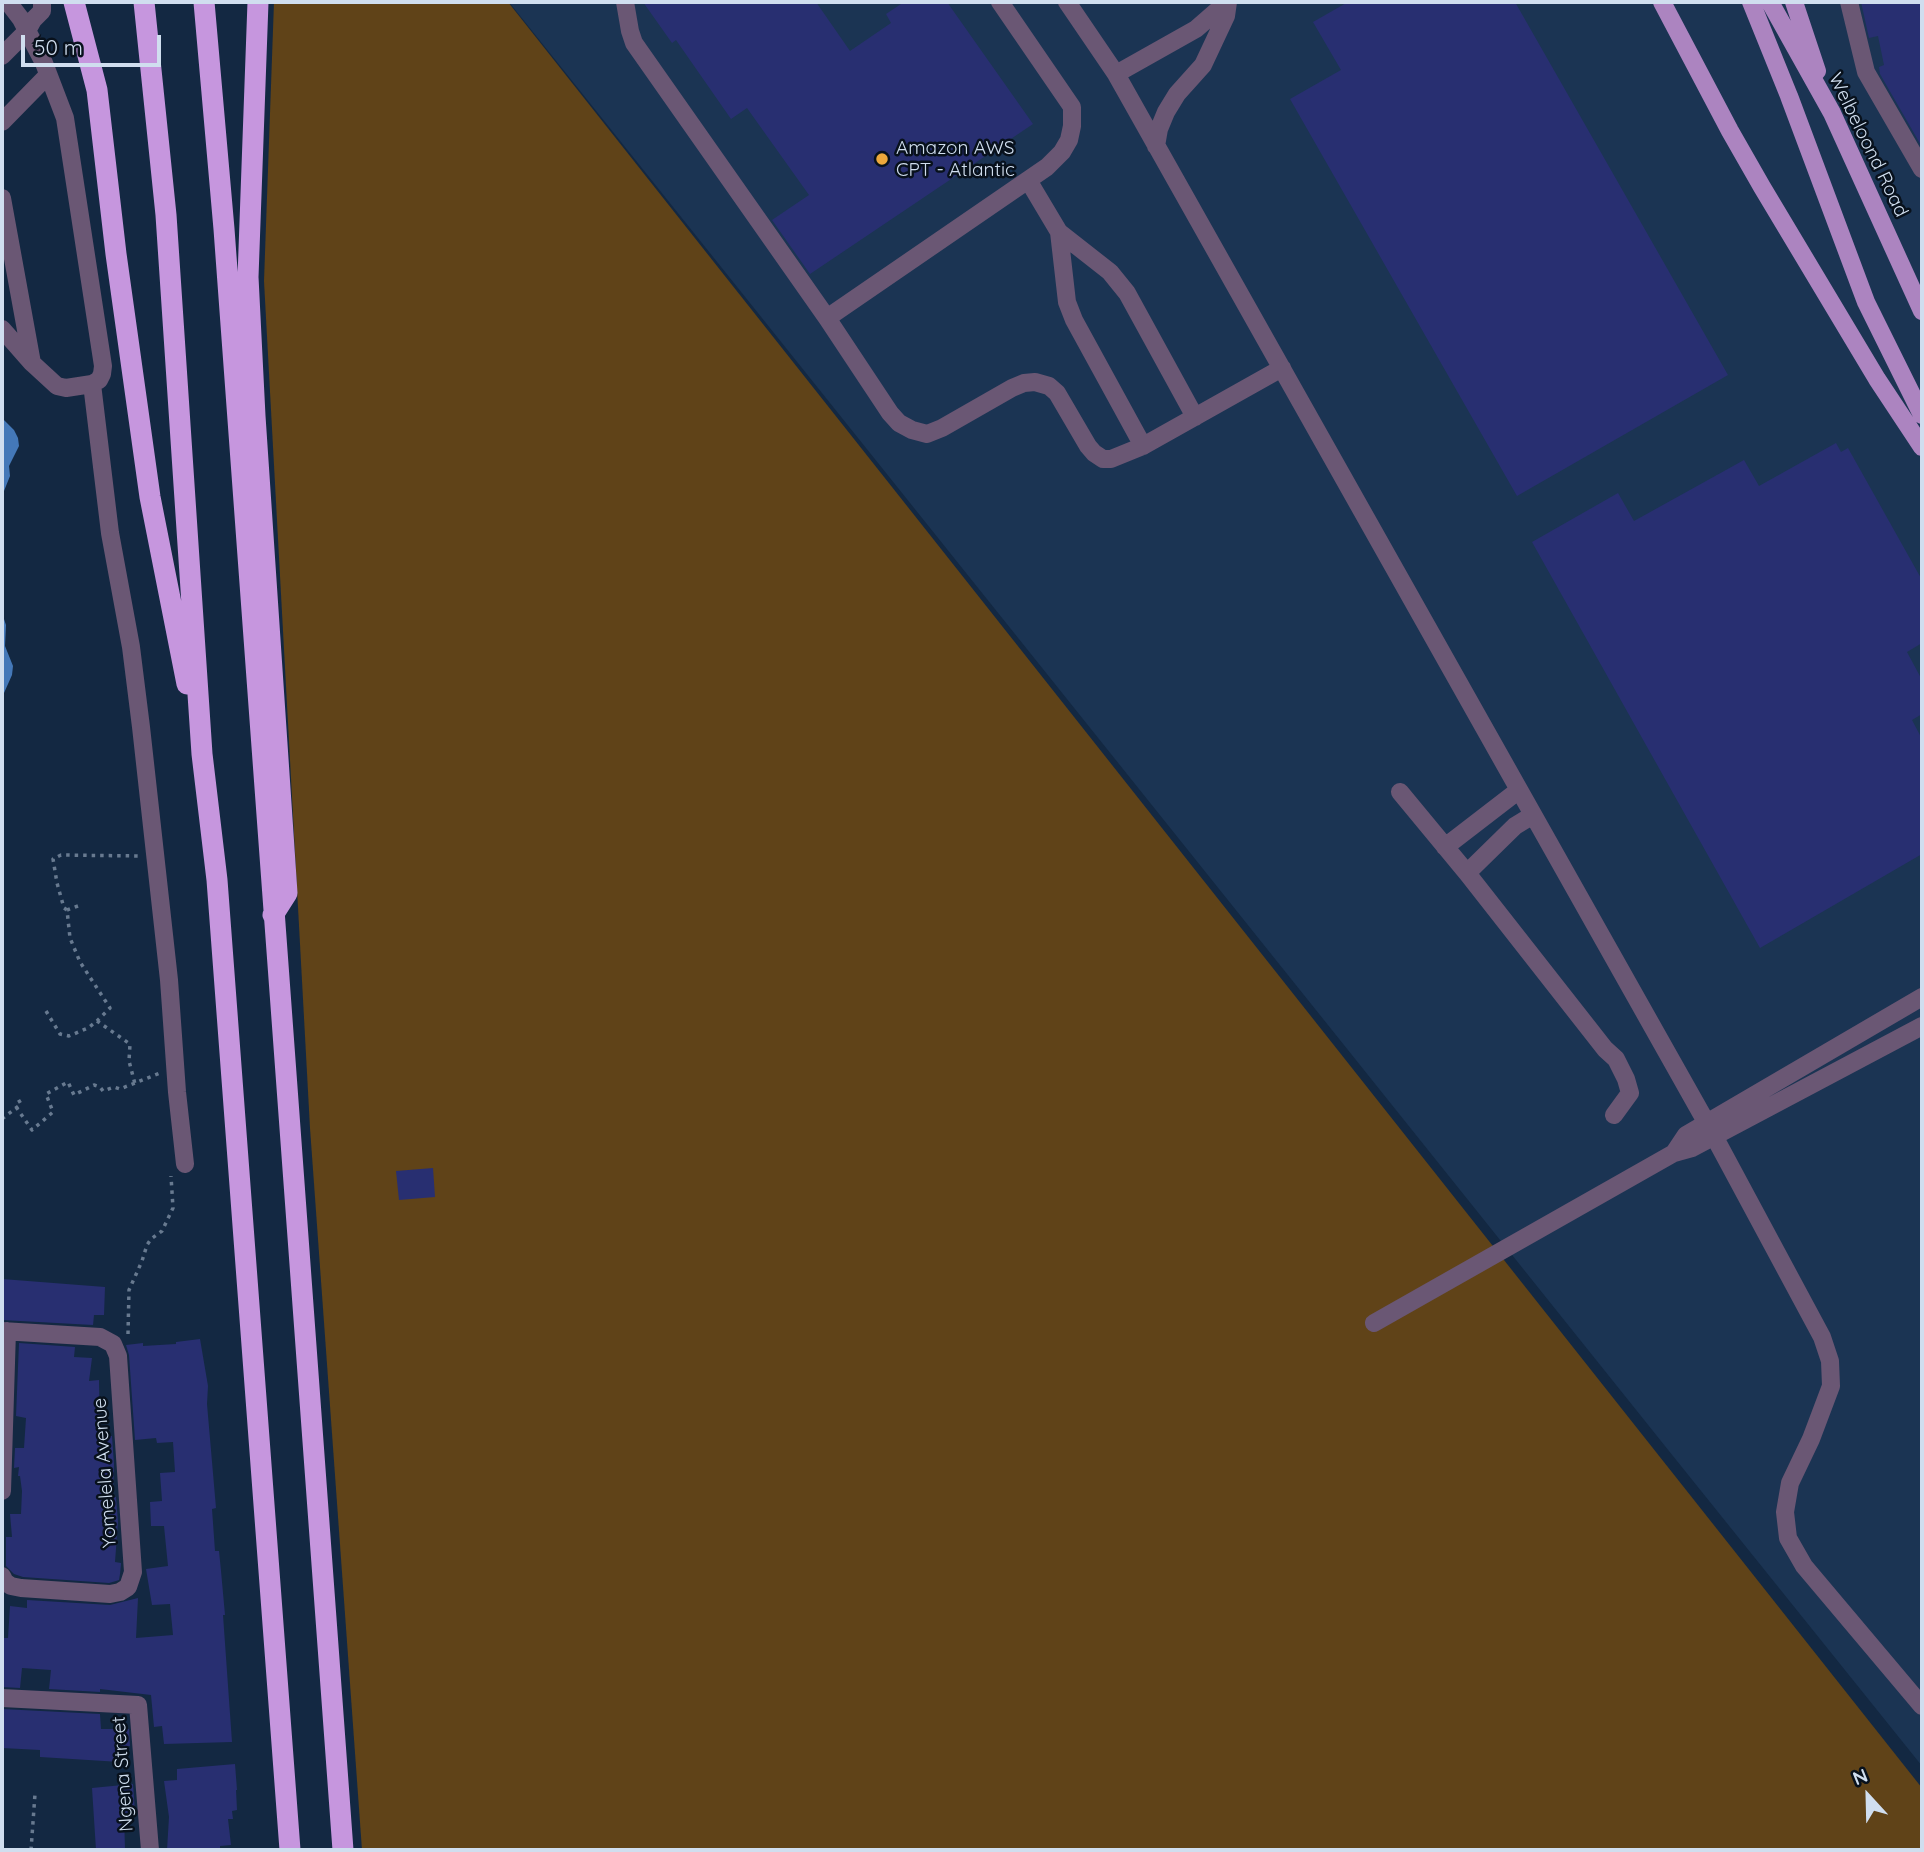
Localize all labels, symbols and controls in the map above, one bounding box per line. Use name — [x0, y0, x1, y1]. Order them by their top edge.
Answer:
scale bar — [24, 21, 164, 65]
text: 50 m — [34, 34, 83, 60]
street label: Welbeloond Road — [1823, 69, 1913, 221]
place label: Amazon AWS CPT - Atlantic — [896, 137, 1015, 181]
marker: Amazon AWS CPT - Atlantic — [874, 151, 890, 167]
street label: Yomelela Avenue — [88, 1397, 122, 1549]
street label: Ngena Street — [108, 1716, 138, 1832]
north arrow — [1833, 1761, 1903, 1831]
text: N — [1849, 1763, 1871, 1790]

